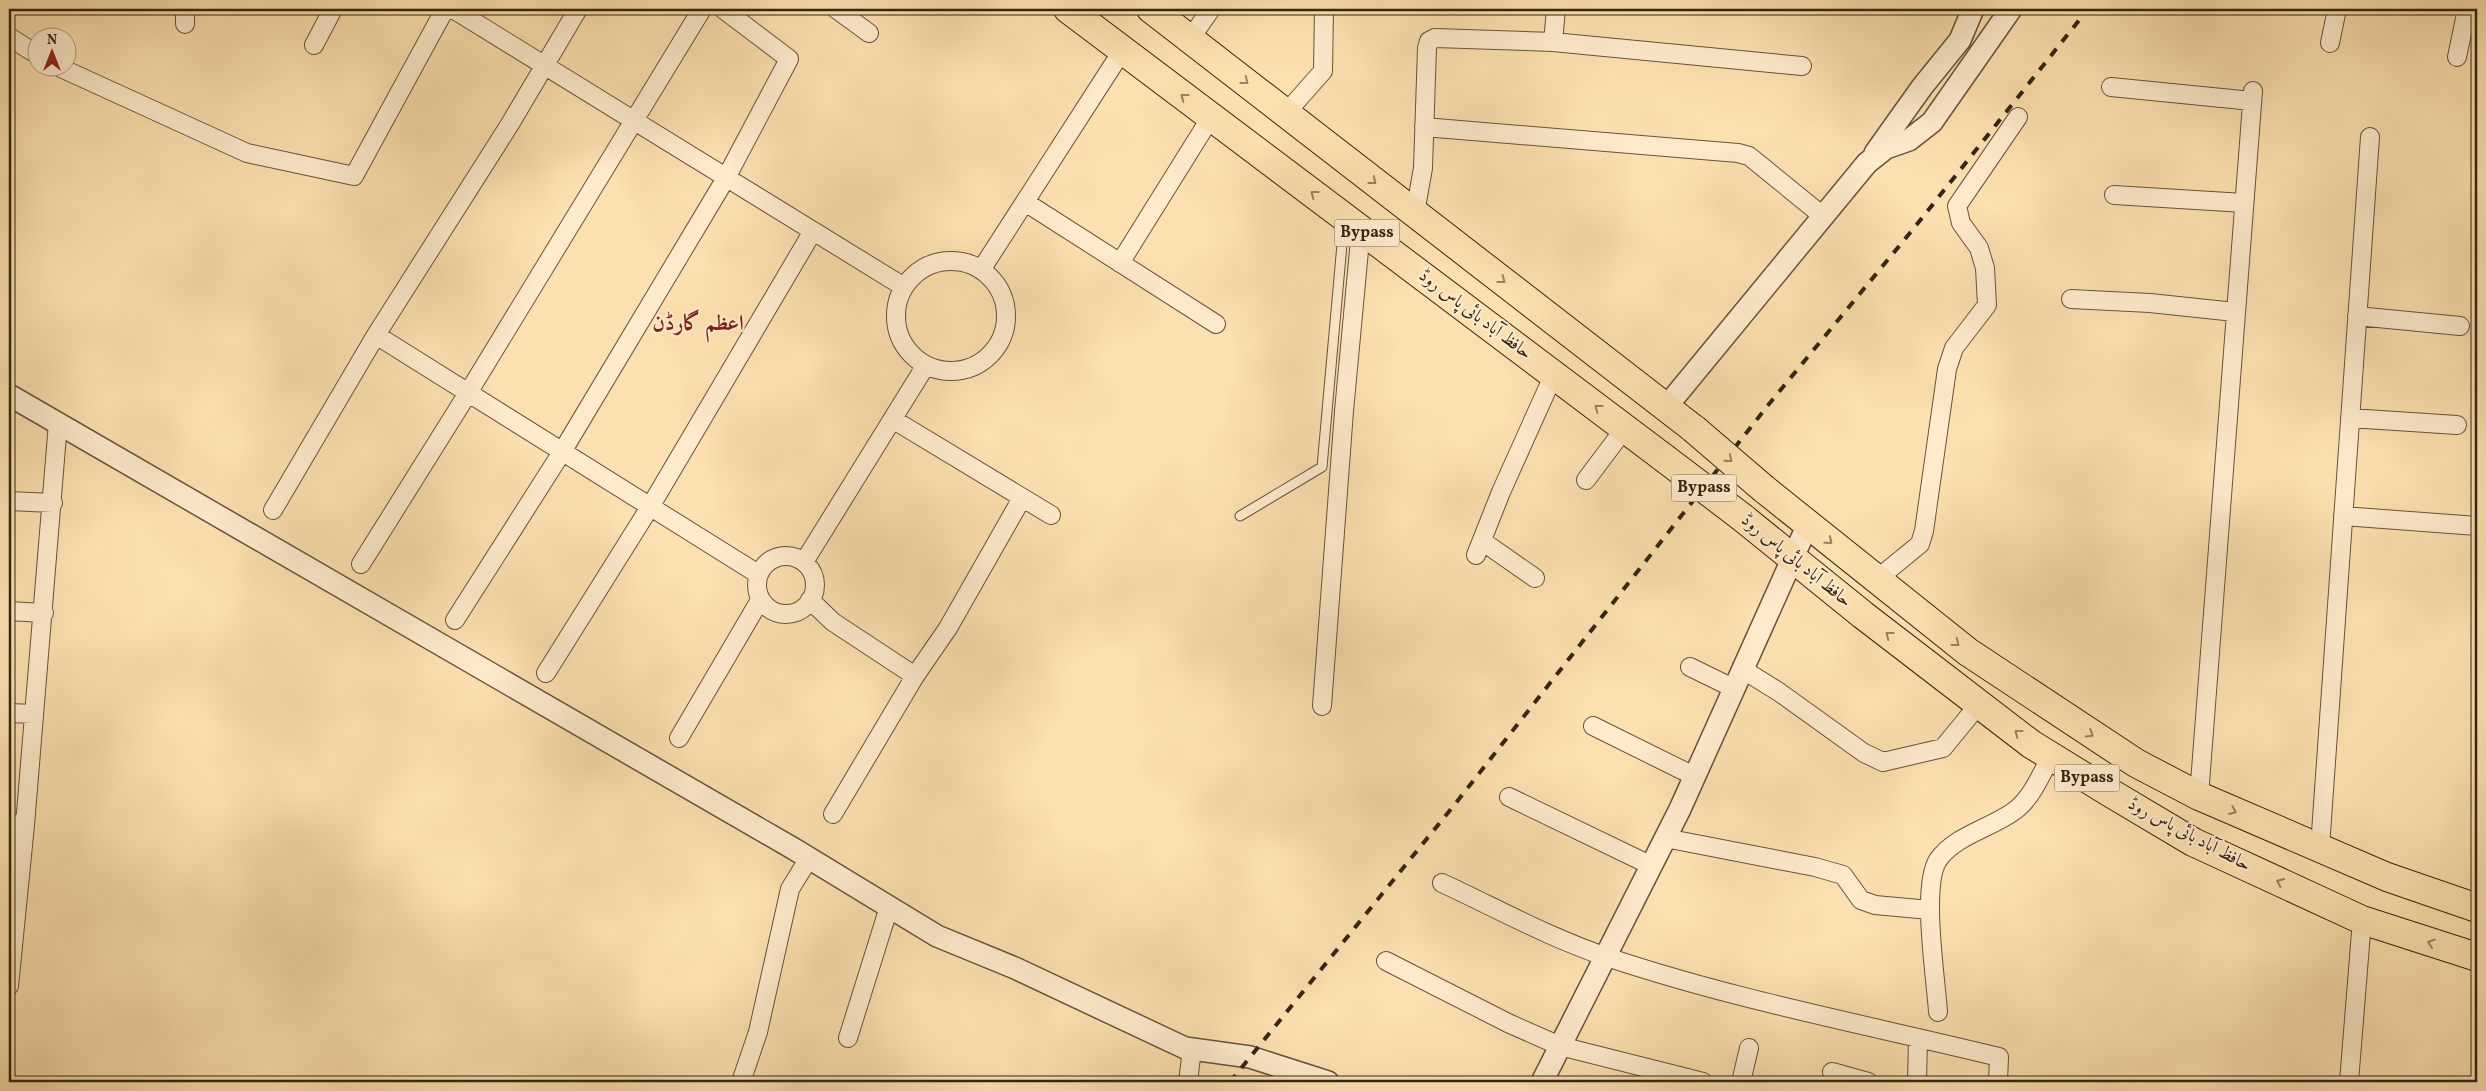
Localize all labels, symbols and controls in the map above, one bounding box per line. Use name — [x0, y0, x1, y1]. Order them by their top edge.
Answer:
north arrow — [28, 28, 78, 78]
text: N — [47, 31, 57, 50]
one-way arrow — [1239, 76, 1248, 84]
one-way arrow — [1180, 94, 1190, 103]
one-way arrow — [1367, 175, 1376, 183]
one-way arrow — [1310, 191, 1320, 200]
road number: Bypass — [1334, 220, 1400, 247]
street label: حافظ آباد بائی پاس روڈ — [1413, 264, 1537, 366]
one-way arrow — [1496, 274, 1505, 282]
district label: اعظم گارڈن — [652, 309, 744, 343]
one-way arrow — [1595, 405, 1604, 413]
one-way arrow — [1723, 453, 1732, 462]
road number: Bypass — [1672, 474, 1736, 502]
street label: حافظ آباد بائی پاس روڈ — [1735, 508, 1857, 614]
one-way arrow — [1823, 536, 1832, 544]
one-way arrow — [1885, 631, 1894, 640]
one-way arrow — [1950, 637, 1959, 645]
one-way arrow — [2085, 728, 2094, 737]
one-way arrow — [2014, 730, 2023, 739]
road number: Bypass — [2054, 764, 2120, 791]
street label: حافظ آباد بائی پاس روڈ — [2123, 792, 2255, 878]
one-way arrow — [2228, 804, 2237, 815]
one-way arrow — [2276, 878, 2285, 889]
one-way arrow — [2427, 939, 2435, 949]

